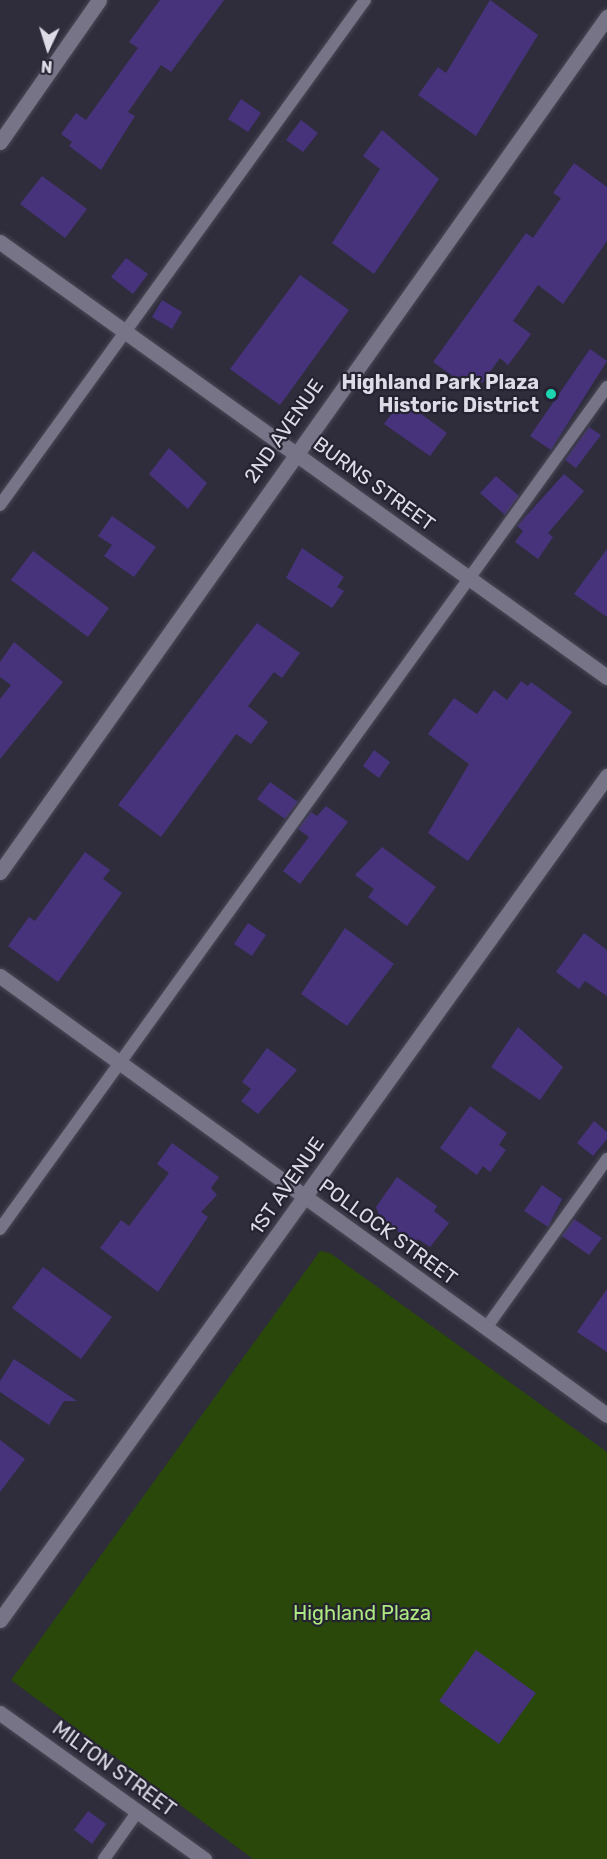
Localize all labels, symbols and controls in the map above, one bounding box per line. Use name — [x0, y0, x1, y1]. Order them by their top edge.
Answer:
north arrow — [18, 18, 78, 78]
text: N — [40, 57, 53, 76]
place label: Highland Park Plaza Historic District — [341, 371, 539, 418]
street label: 2ND AVENUE — [239, 374, 329, 488]
marker: Highland Park Plaza Historic District — [544, 387, 558, 401]
street label: BURNS STREET — [308, 432, 440, 536]
street label: 1ST AVENUE — [244, 1132, 330, 1240]
street label: POLLOCK STREET — [314, 1174, 462, 1290]
park label: Highland Plaza — [293, 1601, 431, 1625]
street label: MILTON STREET — [48, 1716, 180, 1822]

